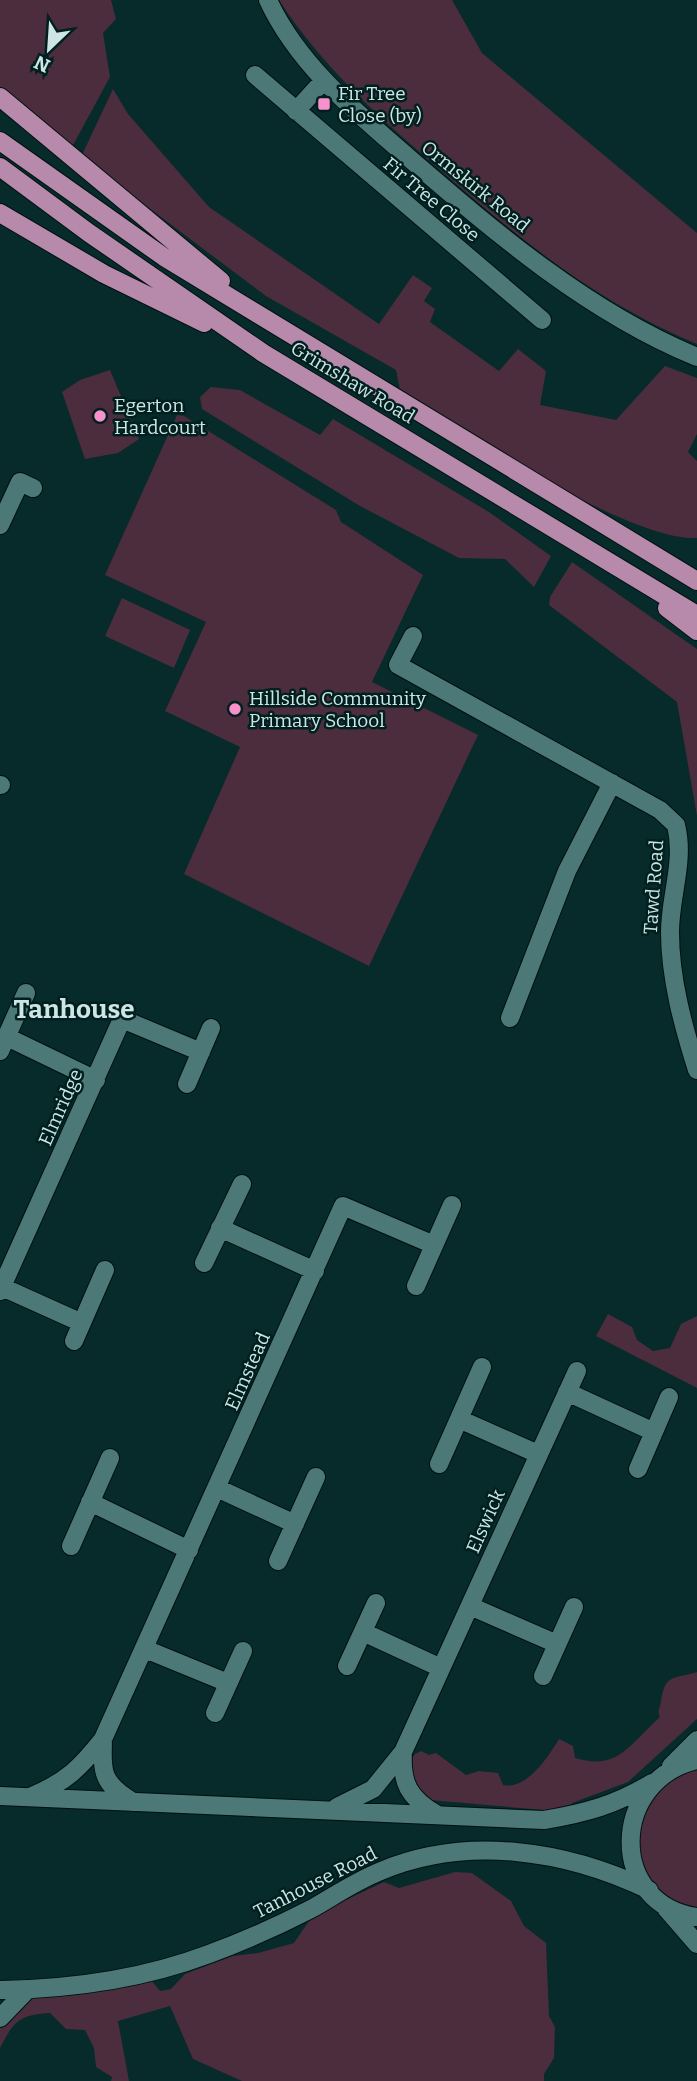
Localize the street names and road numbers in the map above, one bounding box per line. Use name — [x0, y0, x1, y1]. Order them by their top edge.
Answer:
street label: Ormskirk Road — [417, 136, 534, 237]
street label: Fir Tree Close — [379, 152, 485, 246]
street label: Grimshaw Road — [287, 336, 419, 428]
street label: Tawd Road — [639, 839, 668, 935]
street label: Elmridge — [33, 1065, 87, 1149]
street label: Elmstead — [220, 1329, 275, 1414]
street label: Elswick — [461, 1486, 510, 1556]
street label: Tanhouse Road — [250, 1842, 381, 1923]

